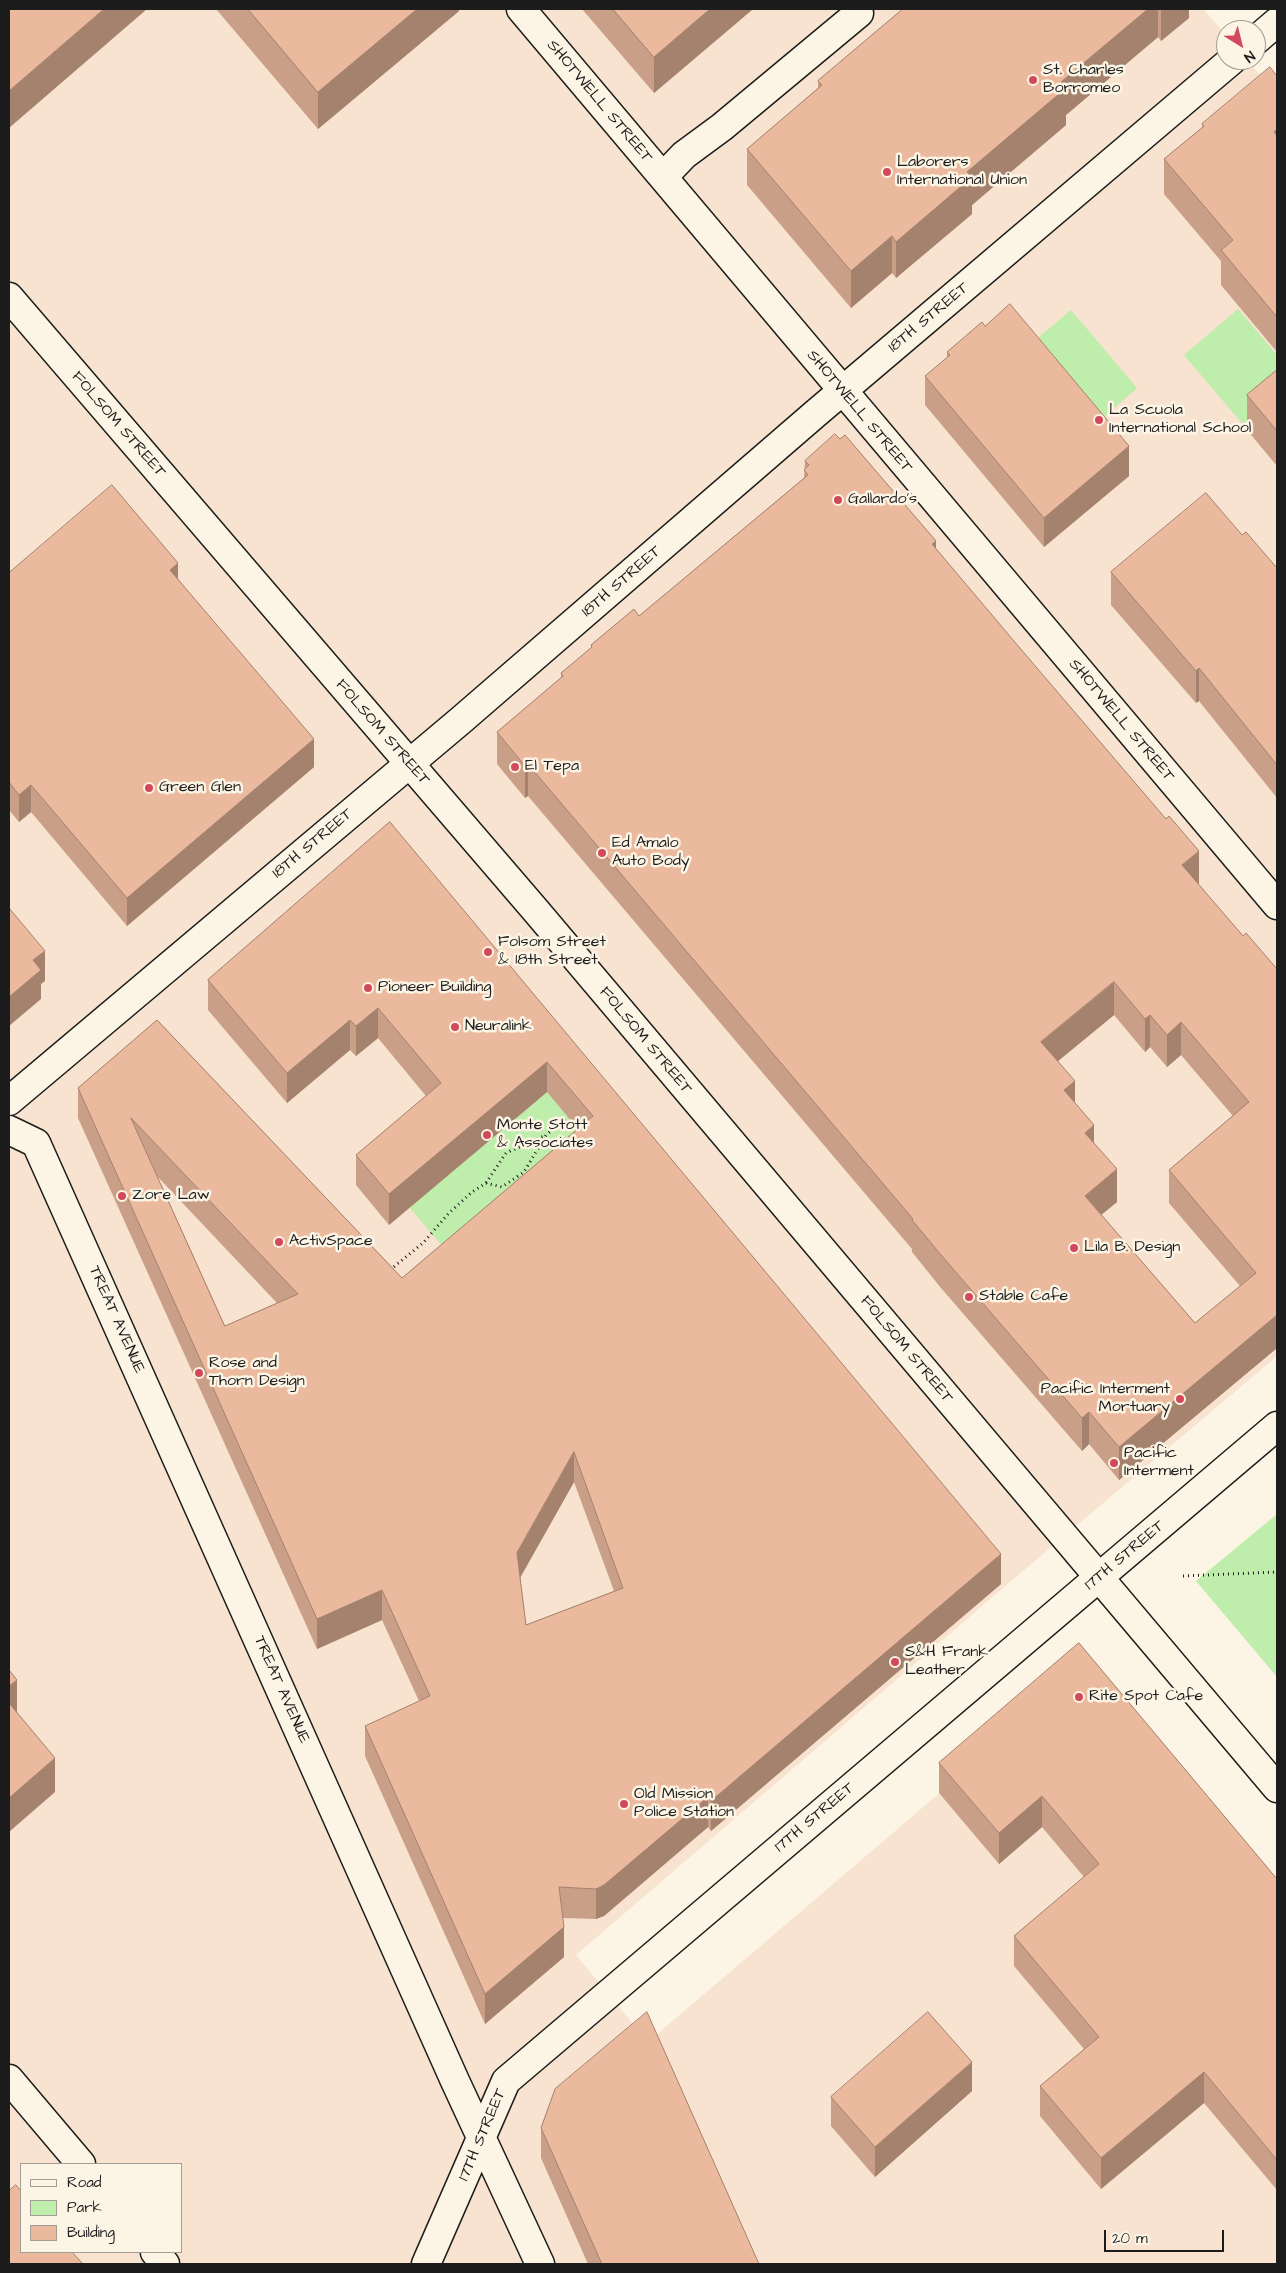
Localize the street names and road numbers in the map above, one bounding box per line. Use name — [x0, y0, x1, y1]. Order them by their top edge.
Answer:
street label: SHOTWELL STREET — [542, 37, 656, 167]
street label: 18TH STREET — [885, 279, 973, 357]
street label: SHOTWELL STREET — [802, 347, 916, 477]
street label: FOLSOM STREET — [67, 368, 169, 482]
street label: 18TH STREET — [578, 542, 666, 622]
street label: SHOTWELL STREET — [1064, 656, 1178, 786]
street label: FOLSOM STREET — [331, 676, 433, 790]
street label: 18TH STREET — [269, 805, 357, 883]
street label: FOLSOM STREET — [595, 983, 695, 1099]
street label: TREAT AVENUE — [84, 1263, 148, 1377]
street label: FOLSOM STREET — [856, 1292, 956, 1408]
street label: 17TH STREET — [1081, 1517, 1169, 1595]
street label: TREAT AVENUE — [249, 1633, 313, 1747]
street label: 17TH STREET — [771, 1779, 859, 1857]
street label: 17TH STREET — [455, 2086, 511, 2184]

